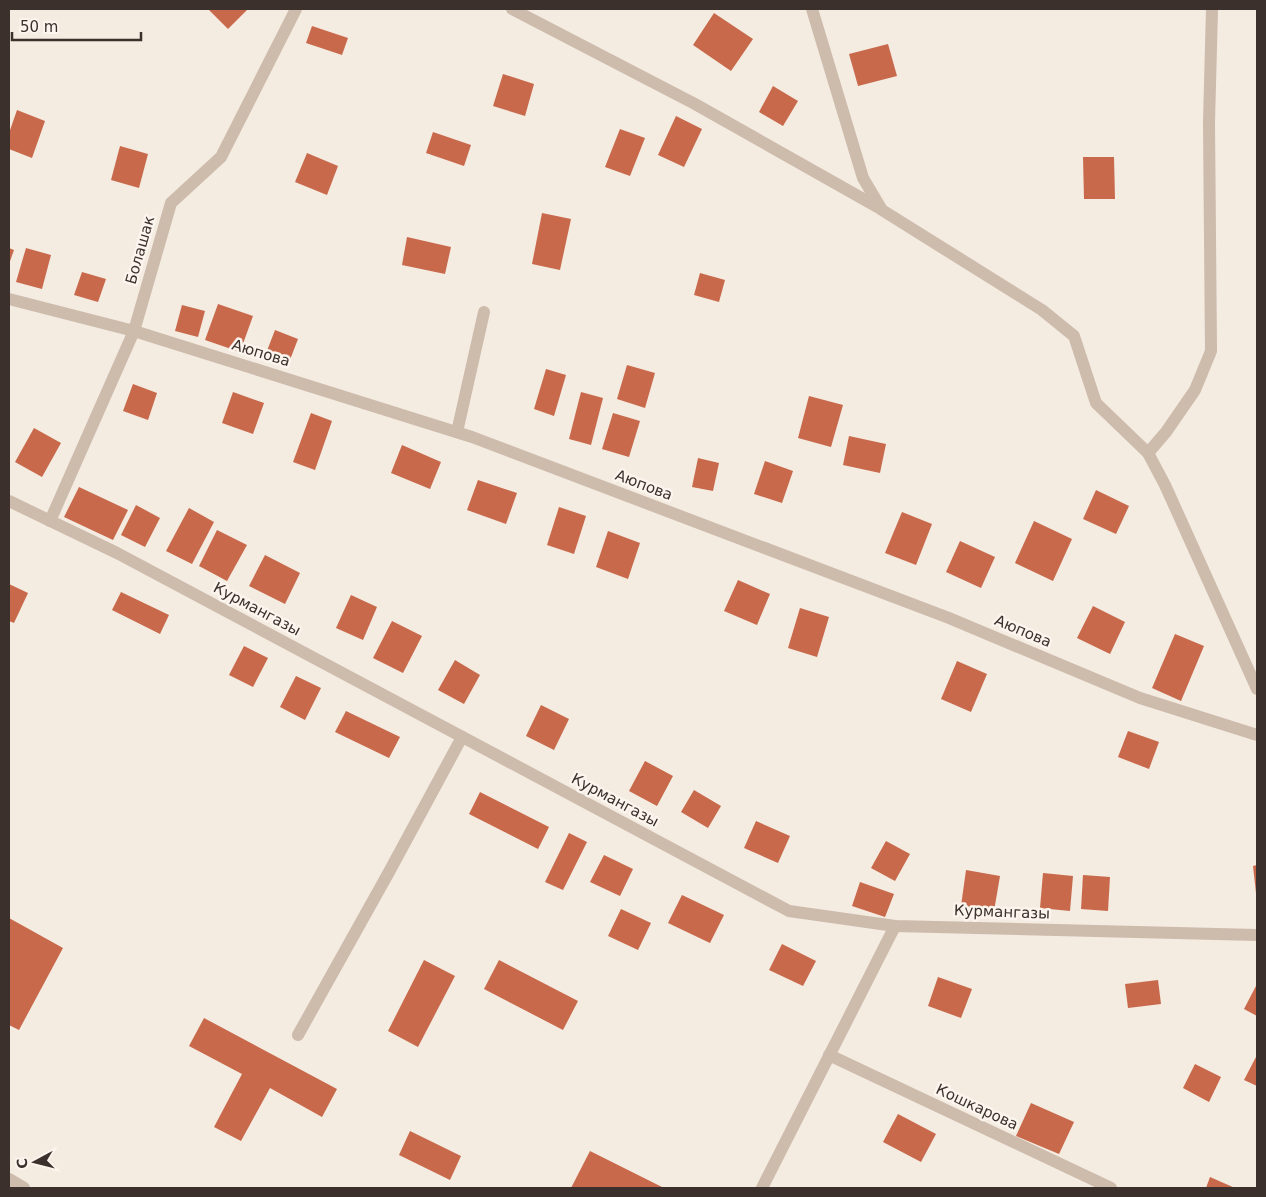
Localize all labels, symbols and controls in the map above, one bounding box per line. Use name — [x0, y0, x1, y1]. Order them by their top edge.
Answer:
scale bar — [12, 10, 141, 42]
text: 50 m — [20, 18, 58, 36]
street label: Болашак — [122, 214, 158, 286]
street label: Аюпова — [230, 336, 292, 370]
street label: Аюпова — [613, 466, 675, 504]
street label: Курмангазы — [210, 578, 304, 640]
street label: Аюпова — [992, 611, 1054, 651]
street label: Курмангазы — [568, 769, 662, 831]
street label: Курмангазы — [954, 901, 1050, 923]
street label: Кошкарова — [933, 1080, 1021, 1134]
north arrow — [10, 1137, 60, 1187]
text: С — [14, 1158, 31, 1170]

